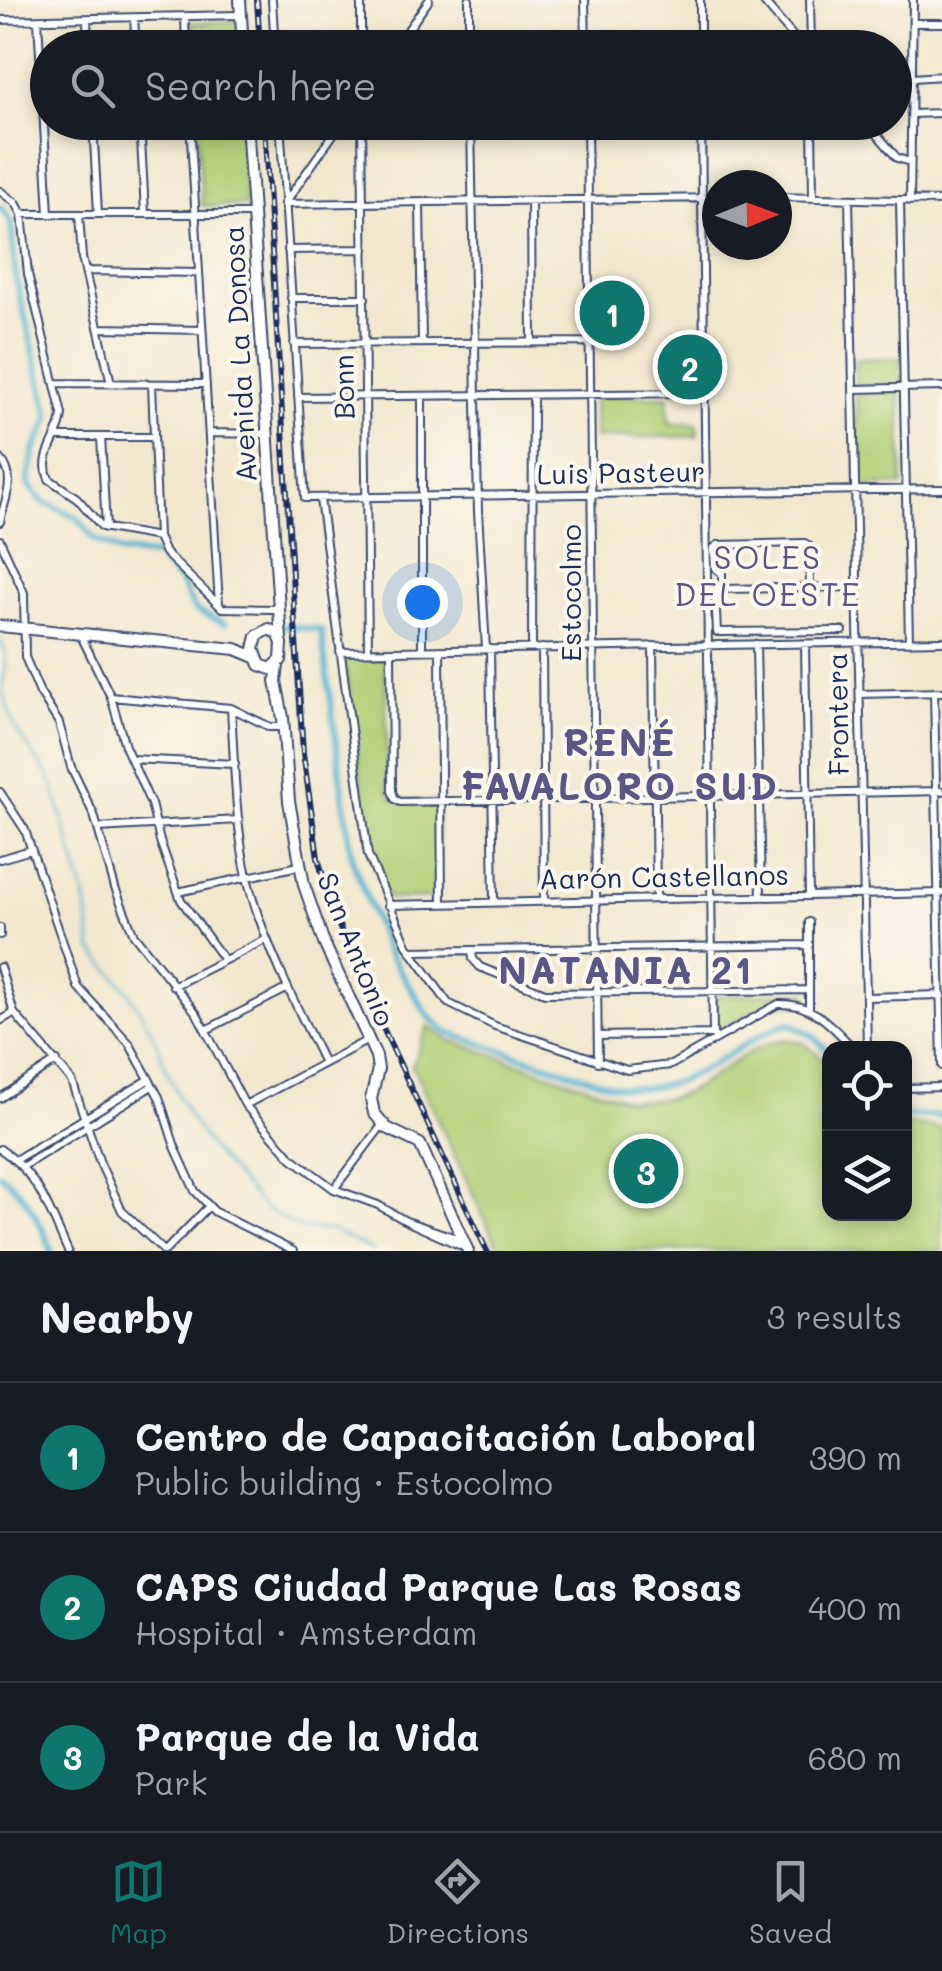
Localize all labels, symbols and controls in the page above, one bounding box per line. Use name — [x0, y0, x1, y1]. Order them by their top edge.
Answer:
search box — [30, 30, 912, 140]
icon: search — [65, 58, 120, 113]
text: Search here — [145, 60, 376, 110]
north arrow — [702, 170, 792, 260]
street label: Avenida La Donosa — [214, 225, 264, 483]
pin: 1 — [580, 276, 644, 350]
pin: 2 — [658, 330, 722, 404]
street label: Bonn — [324, 354, 362, 420]
street label: Luis Pasteur — [537, 453, 705, 491]
street label: Estocolmo — [552, 524, 588, 662]
district label: SOLES DEL OESTE — [674, 535, 862, 614]
your location — [397, 577, 448, 628]
street label: Frontera — [818, 652, 856, 776]
district label: RENÉ FAVALORO SUD — [461, 716, 779, 810]
street label: Aarón Castellanos — [539, 856, 789, 896]
street label: San Antonio — [310, 867, 404, 1031]
district label: NATANIA 21 — [498, 944, 754, 994]
map controls — [822, 1041, 912, 1221]
button: locate — [822, 1041, 912, 1131]
button: layers — [822, 1131, 912, 1221]
pin: 3 — [614, 1134, 678, 1208]
text: Nearby — [40, 1289, 194, 1344]
text: 3 results — [766, 1295, 902, 1337]
text: Centro de Capacitación Laboral — [135, 1411, 756, 1461]
text: 1 — [65, 1436, 80, 1478]
text: 390 m — [809, 1436, 902, 1478]
text: Public building · Estocolmo — [135, 1461, 553, 1503]
text: CAPS Ciudad Parque Las Rosas — [135, 1561, 742, 1611]
text: 2 — [64, 1586, 81, 1628]
text: 400 m — [808, 1586, 902, 1628]
text: Hospital · Amsterdam — [135, 1611, 477, 1653]
text: Parque de la Vida — [135, 1711, 480, 1761]
text: 3 — [63, 1736, 82, 1778]
text: 680 m — [808, 1736, 902, 1778]
text: Park — [135, 1761, 208, 1803]
tab: Map — [110, 1854, 167, 1950]
tab: Directions — [387, 1854, 529, 1950]
tab: Saved — [749, 1854, 832, 1950]

